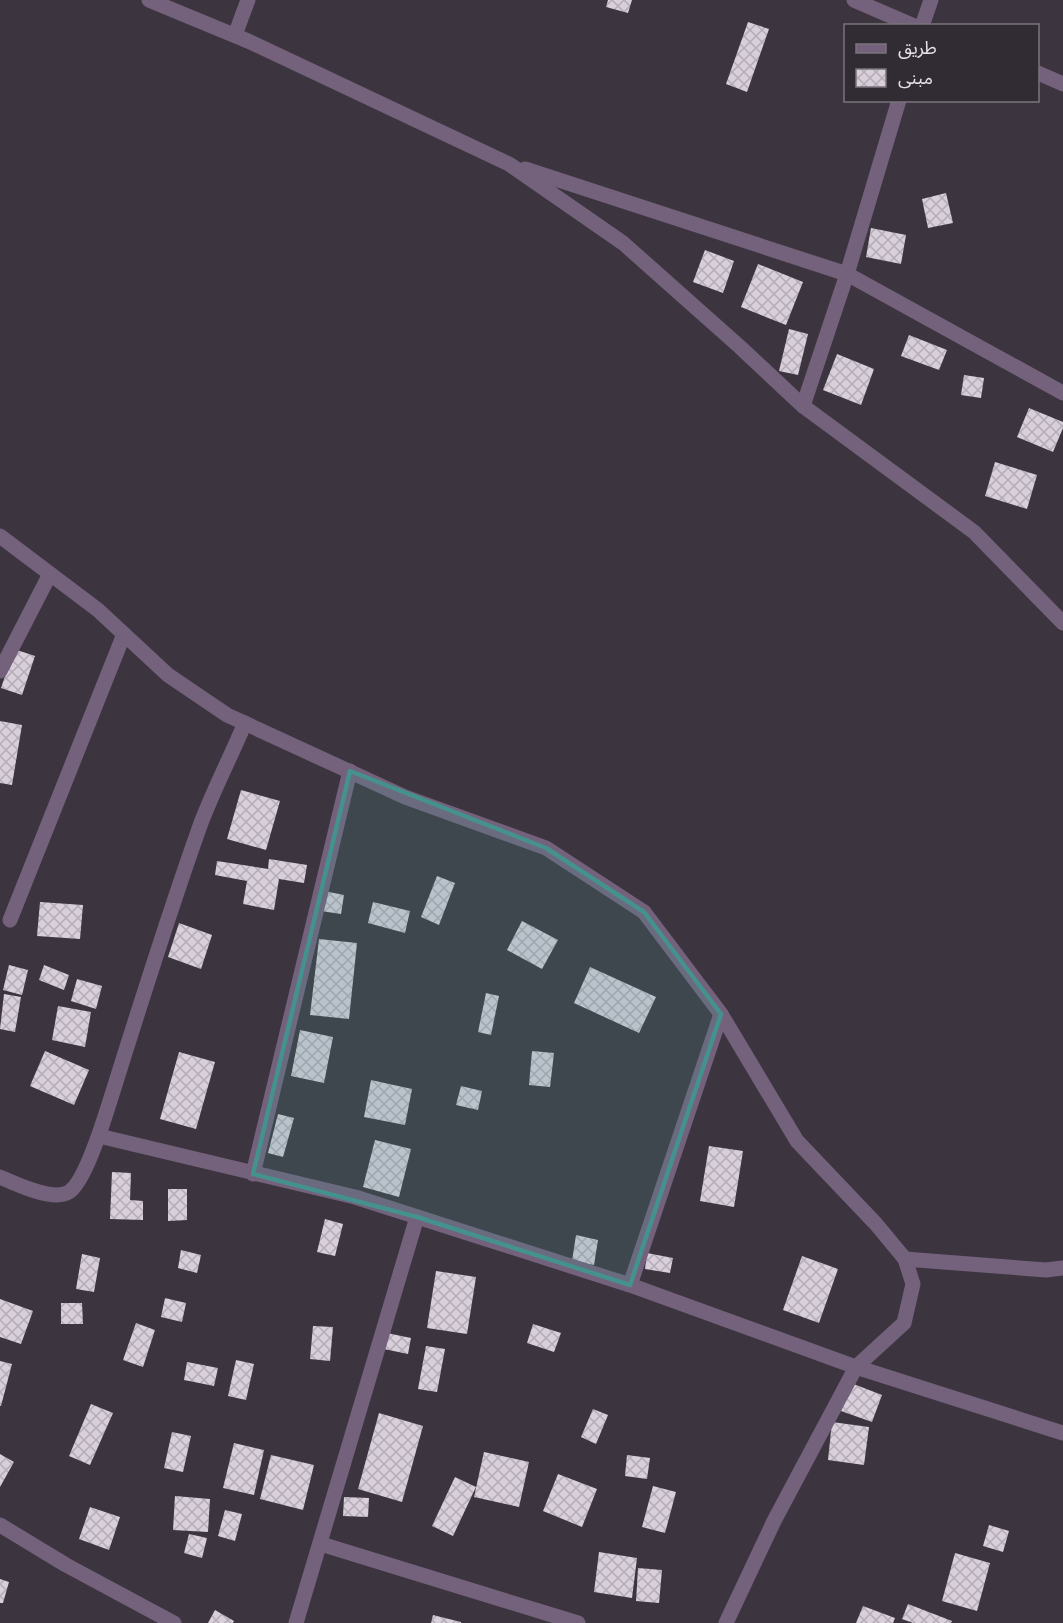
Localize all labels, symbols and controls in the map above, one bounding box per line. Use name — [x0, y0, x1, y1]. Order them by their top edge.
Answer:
legend — [844, 24, 1039, 102]
text: طريق — [898, 37, 937, 59]
text: مبنى — [898, 67, 933, 89]

